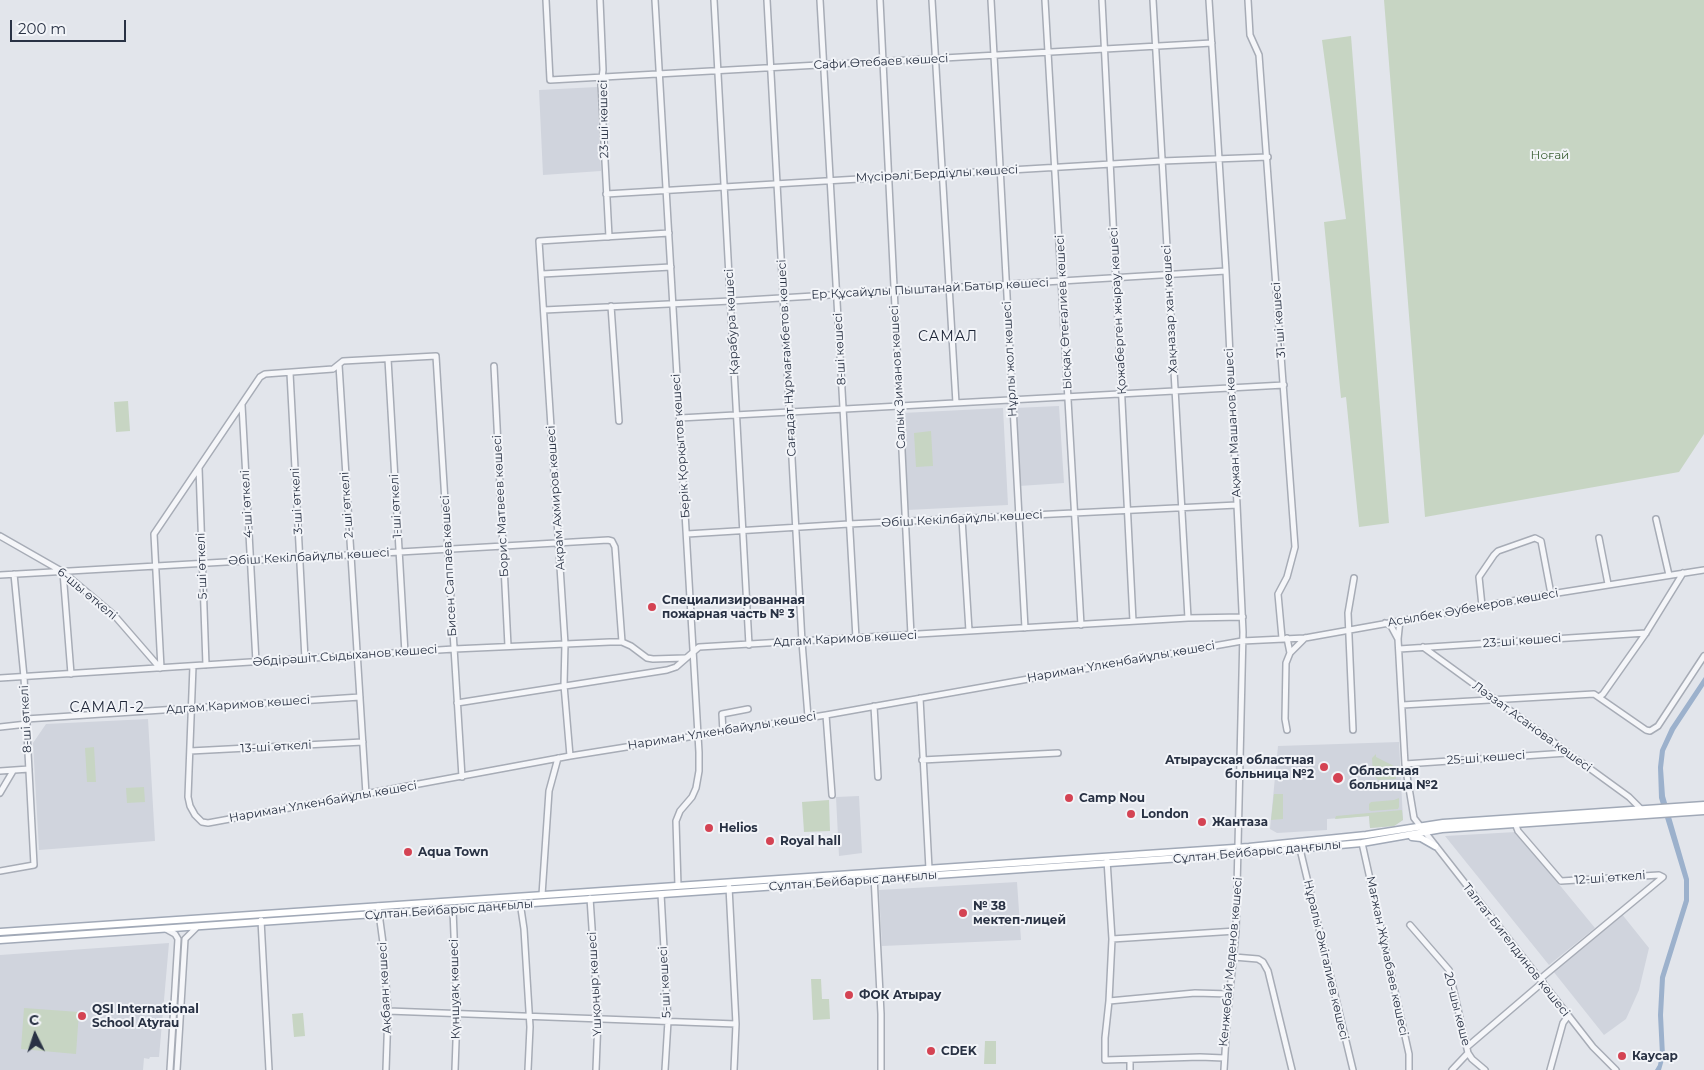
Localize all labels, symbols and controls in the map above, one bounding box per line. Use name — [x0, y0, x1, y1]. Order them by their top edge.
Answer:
scale bar — [12, 10, 129, 42]
text: 200 m — [18, 19, 66, 38]
street label: Сафи Өтебаев көшесі — [813, 51, 949, 73]
street label: 23-шi көшесi — [596, 80, 612, 158]
park label: Ноғай — [1531, 148, 1569, 162]
street label: Мүсірәлі Бердіұлы көшесі — [855, 163, 1019, 185]
street label: Қожаберген жырау көшесі — [1106, 227, 1130, 395]
street label: Ысқақ Өтеғалиев көшесі — [1053, 234, 1075, 390]
street label: Хақназар хан көшесі — [1159, 244, 1181, 374]
street label: Сағадат Нұрмағамбетов көшесі — [775, 259, 799, 457]
street label: Қарабура көшесі — [722, 268, 742, 376]
street label: Ер Құсайұлы Пыштанай Батыр көшесі — [811, 276, 1049, 302]
street label: 31-ші көшесі — [1269, 281, 1289, 359]
street label: Нұрлы жол көшесі — [1000, 301, 1020, 417]
street label: Салық Зиманов көшесі — [887, 305, 909, 449]
street label: 8-шi көшесi — [831, 312, 849, 386]
district label: САМАЛ — [917, 329, 979, 345]
street label: Ақжан Машанов көшесі — [1222, 348, 1244, 498]
street label: Берік Қорқытов көшесі — [669, 373, 693, 519]
street label: Акрам Ахмиров көшесі — [544, 425, 568, 571]
street label: Борис Матвеев көшесі — [490, 434, 512, 578]
street label: 3-ші өткелі — [288, 467, 306, 535]
street label: 4-ші өткелі — [238, 470, 256, 538]
street label: 2-ші өткелі — [337, 471, 357, 539]
street label: 1-ші өткелі — [387, 473, 405, 539]
street label: Бисен Саппаев көшесі — [438, 495, 460, 637]
street label: Әбіш Кекілбайұлы көшесі — [881, 508, 1043, 530]
street label: 5-ші өткелі — [194, 532, 210, 600]
street label: Әбіш Кекілбайұлы көшесі — [228, 546, 390, 568]
street label: 6-шы өткелі — [54, 565, 120, 623]
street label: Асылбек Әубекеров көшесі — [1386, 586, 1560, 630]
place label: Специализированная пожарная часть № 3 — [662, 593, 805, 621]
marker: Специализированная пожарная часть № 3 — [646, 601, 658, 613]
street label: Адгам Каримов көшесі — [773, 628, 917, 650]
street label: 23-ші көшесі — [1482, 631, 1562, 651]
street label: Нариман Үлкенбайұлы көшесі — [1026, 638, 1216, 686]
street label: Әбдірәшіт Сыдыханов көшесі — [252, 642, 438, 670]
street label: Ләззат Асанова көшесі — [1469, 679, 1595, 775]
street label: 8-ші өткелі — [17, 685, 35, 753]
street label: Адгам Каримов көшесі — [166, 693, 310, 717]
district label: САМАЛ-2 — [69, 700, 145, 716]
street label: Нариман Үлкенбайұлы көшесі — [627, 709, 817, 753]
street label: 13-ші өткелі — [240, 738, 312, 756]
street label: 25-ші көшесі — [1446, 748, 1526, 768]
place label: Атырауская областная больница №2 — [1165, 753, 1314, 781]
marker: Атырауская областная больница №2 — [1318, 761, 1330, 773]
place label: Областная больница №2 — [1349, 764, 1438, 792]
marker: Областная больница №2 — [1331, 771, 1345, 785]
street label: Нариман Үлкенбайұлы көшесі — [228, 778, 418, 826]
place label: Camp Nou — [1079, 791, 1145, 805]
marker: Camp Nou — [1063, 792, 1075, 804]
place label: London — [1141, 807, 1189, 821]
marker: London — [1125, 808, 1137, 820]
place label: Жантаза — [1212, 815, 1268, 829]
marker: Жантаза — [1196, 816, 1208, 828]
place label: Helios — [719, 821, 758, 835]
marker: Helios — [703, 822, 715, 834]
place label: Royal hall — [780, 834, 841, 848]
marker: Royal hall — [764, 835, 776, 847]
street label: Сұлтан Бейбарыс даңғылы — [1172, 837, 1342, 867]
place label: Aqua Town — [418, 845, 488, 859]
marker: Aqua Town — [402, 846, 414, 858]
street label: Сұлтан Бейбарыс даңғылы — [768, 868, 938, 894]
street label: 12-ші өткелі — [1574, 868, 1646, 888]
street label: Мағжан Жұмабаев көшесі — [1363, 875, 1411, 1037]
street label: Кенжебай Меденов көшесі — [1216, 877, 1246, 1047]
street label: Нұралы Әжiгалиев көшесi — [1301, 878, 1351, 1042]
street label: Талғат Бигелдинов көшесі — [1459, 880, 1573, 1020]
street label: Сұлтан Бейбарыс даңғылы — [364, 897, 534, 923]
place label: № 38 мектеп-лицей — [973, 899, 1066, 927]
marker: № 38 мектеп-лицей — [957, 907, 969, 919]
street label: Үшқоңыр көшесі — [585, 931, 605, 1037]
street label: Күншуақ көшесі — [447, 939, 463, 1039]
street label: Ақбаян көшесі — [375, 942, 395, 1034]
street label: 5-ші көшесі — [656, 946, 674, 1018]
street label: 20-шы көше — [1441, 970, 1473, 1048]
place label: ФОК Атырау — [859, 988, 941, 1002]
marker: ФОК Атырау — [843, 989, 855, 1001]
place label: QSI International School Atyrau — [92, 1002, 199, 1030]
north arrow — [10, 1010, 60, 1060]
marker: QSI International School Atyrau — [76, 1010, 88, 1022]
text: С — [28, 1011, 40, 1029]
place label: CDEK — [941, 1044, 977, 1058]
marker: CDEK — [925, 1045, 937, 1057]
place label: Каусар — [1632, 1049, 1678, 1063]
marker: Каусар — [1616, 1050, 1628, 1062]

